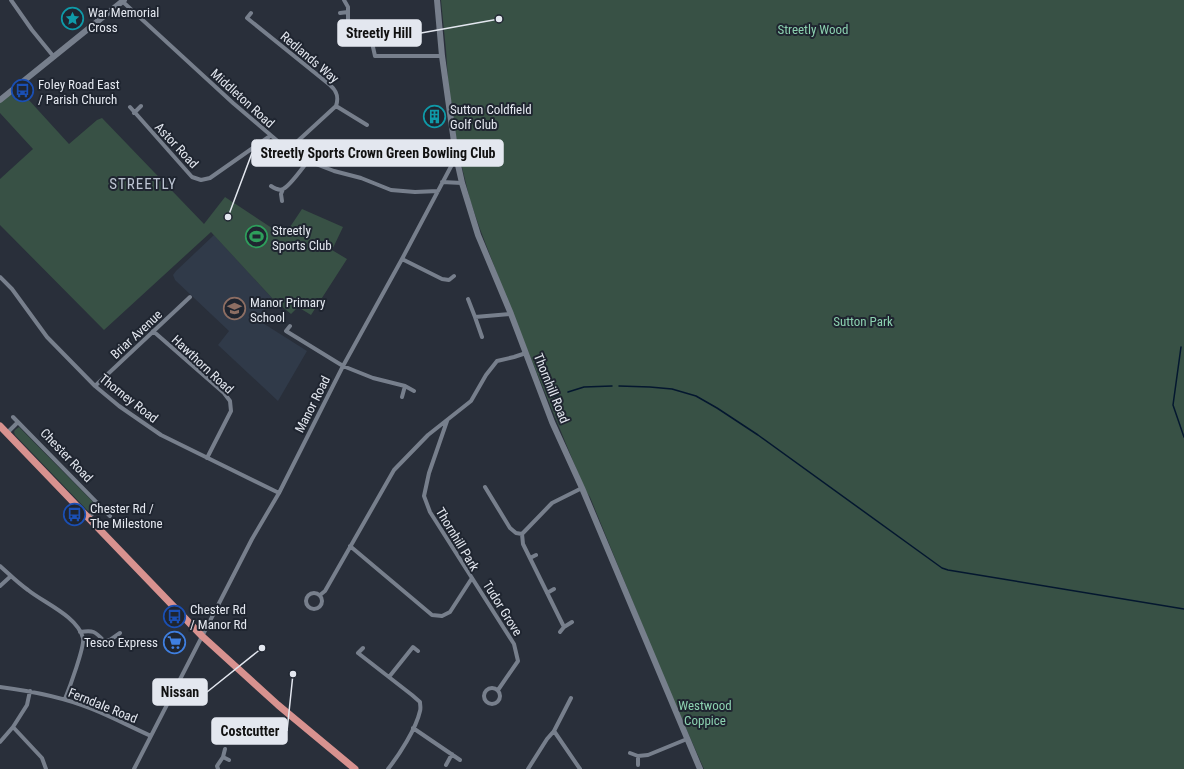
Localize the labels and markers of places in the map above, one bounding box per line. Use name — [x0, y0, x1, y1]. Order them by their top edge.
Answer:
place label: War Memorial Cross — [88, 5, 159, 35]
place icon: War Memorial Cross — [59, 6, 85, 32]
callout: Streetly Hill — [338, 20, 421, 46]
place label: Foley Road East / Parish Church — [38, 77, 120, 107]
bus stop icon: Foley Road East / Parish Church — [9, 78, 35, 104]
place label: Sutton Coldfield Golf Club — [450, 102, 532, 132]
building icon: Sutton Coldfield Golf Club — [421, 103, 447, 129]
callout: Streetly Sports Crown Green Bowling Club — [252, 140, 503, 166]
place label: Streetly Sports Club — [272, 223, 332, 253]
sports icon: Streetly Sports Club — [244, 224, 270, 250]
place label: Manor Primary School — [250, 295, 326, 325]
school or university icon: Manor Primary School — [222, 296, 248, 322]
place label: Chester Rd / The Milestone — [90, 501, 163, 531]
bus stop icon: Chester Rd / The Milestone — [62, 502, 88, 528]
place label: Chester Rd / Manor Rd — [190, 602, 247, 632]
bus stop icon: Chester Rd / Manor Rd — [161, 603, 187, 629]
supermarket icon: Tesco Express — [161, 629, 187, 655]
place label: Tesco Express — [84, 635, 158, 650]
callout: Nissan — [153, 679, 207, 705]
callout: Costcutter — [212, 718, 287, 744]

